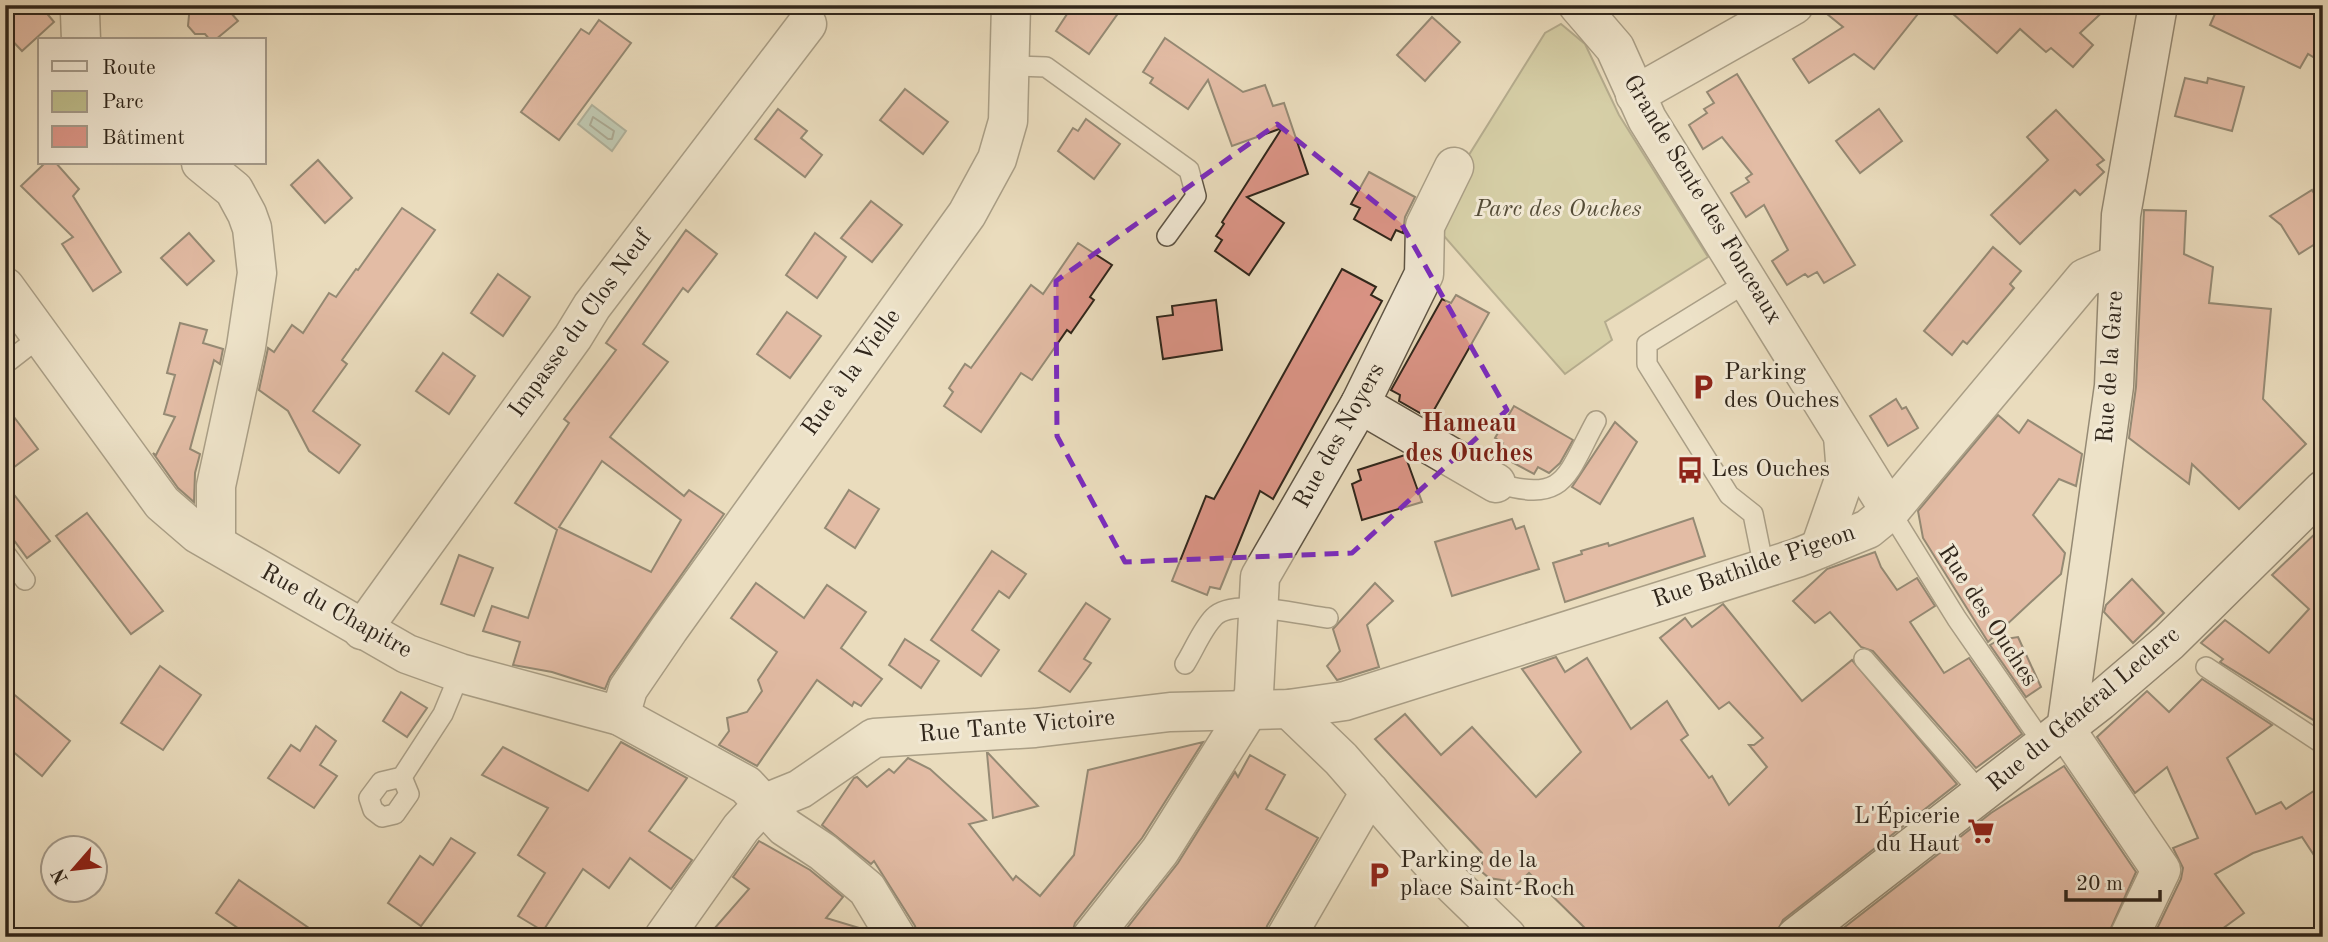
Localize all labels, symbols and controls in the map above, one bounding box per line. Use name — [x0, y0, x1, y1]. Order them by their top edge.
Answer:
legend — [38, 38, 266, 164]
text: Route — [102, 58, 156, 79]
street label: Grande Sente des Fonceaux — [1618, 71, 1786, 329]
text: Parc — [102, 92, 144, 113]
text: Bâtiment — [102, 128, 185, 149]
park label: Parc des Ouches — [1473, 198, 1642, 222]
street label: Impasse du Clos Neuf — [505, 225, 658, 422]
street label: Rue de la Gare — [2094, 290, 2128, 444]
street label: Rue à la Vielle — [798, 305, 906, 441]
street label: Rue des Noyers — [1290, 359, 1390, 513]
place label: Parking des Ouches — [1724, 361, 1839, 413]
parking icon: Parking des Ouches — [1688, 372, 1718, 402]
district label: Hameau des Ouches — [1405, 411, 1533, 467]
bus stop icon: Les Ouches — [1675, 455, 1705, 485]
place label: Les Ouches — [1711, 458, 1830, 482]
street label: Rue Bathilde Pigeon — [1650, 521, 1858, 613]
street label: Rue des Ouches — [1933, 541, 2041, 691]
street label: Rue du Chapitre — [256, 561, 416, 663]
street label: Rue du Général Leclerc — [1983, 623, 2185, 797]
street label: Rue Tante Victoire — [918, 706, 1116, 748]
place label: L'Épicerie du Haut — [1854, 801, 1960, 857]
supermarket icon: L'Épicerie du Haut — [1966, 816, 1996, 846]
north arrow — [38, 834, 108, 904]
place label: Parking de la place Saint-Roch — [1400, 849, 1575, 901]
scale bar — [2066, 858, 2160, 902]
parking icon: Parking de la place Saint-Roch — [1364, 860, 1394, 890]
text: N — [49, 865, 73, 887]
text: 20 m — [2076, 874, 2123, 895]

